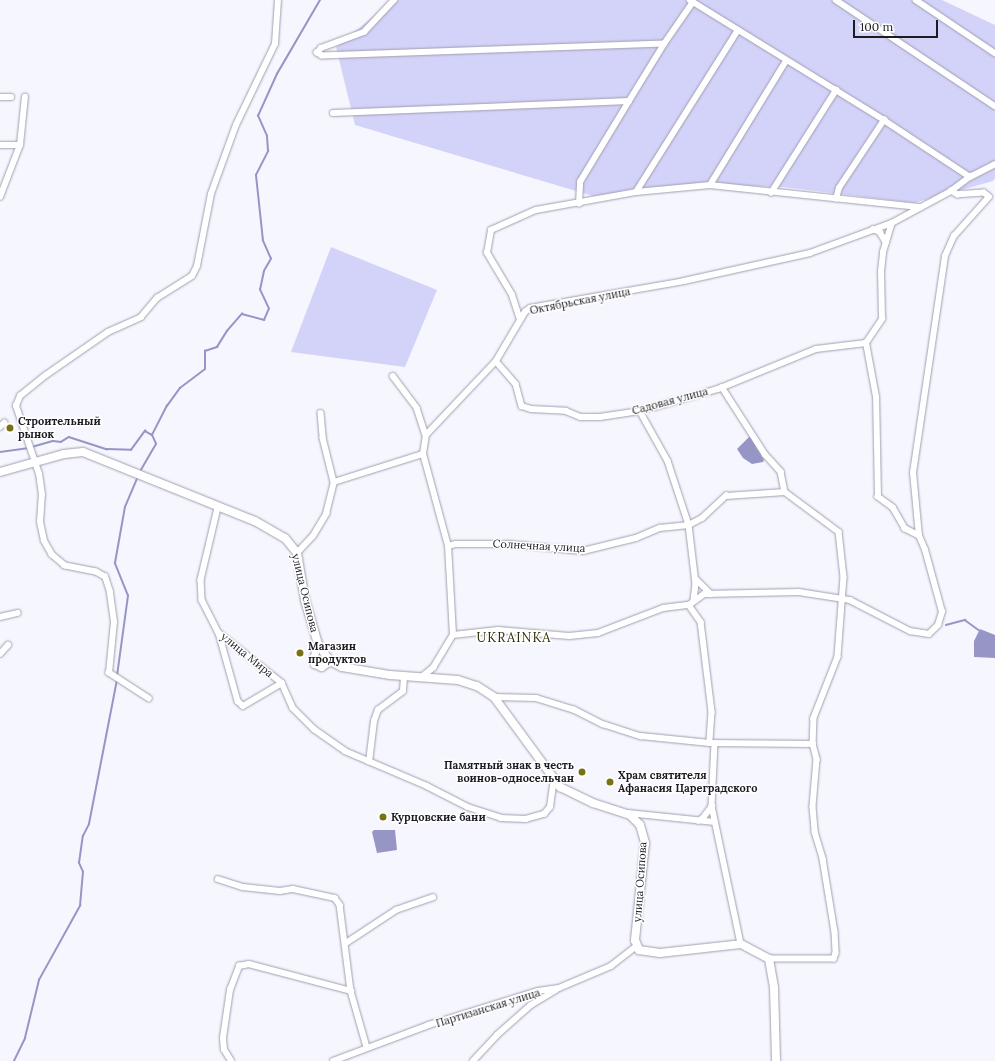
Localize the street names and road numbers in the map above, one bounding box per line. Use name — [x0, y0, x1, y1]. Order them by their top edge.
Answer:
street label: Октябрьская улица — [529, 285, 631, 317]
street label: Садовая улица — [631, 385, 709, 417]
street label: Солнечная улица — [492, 537, 586, 555]
street label: улица Осипова — [289, 552, 321, 634]
street label: улица Мира — [218, 630, 276, 680]
street label: улица Осипова — [631, 841, 649, 923]
street label: Партизанская улица — [434, 986, 542, 1030]

